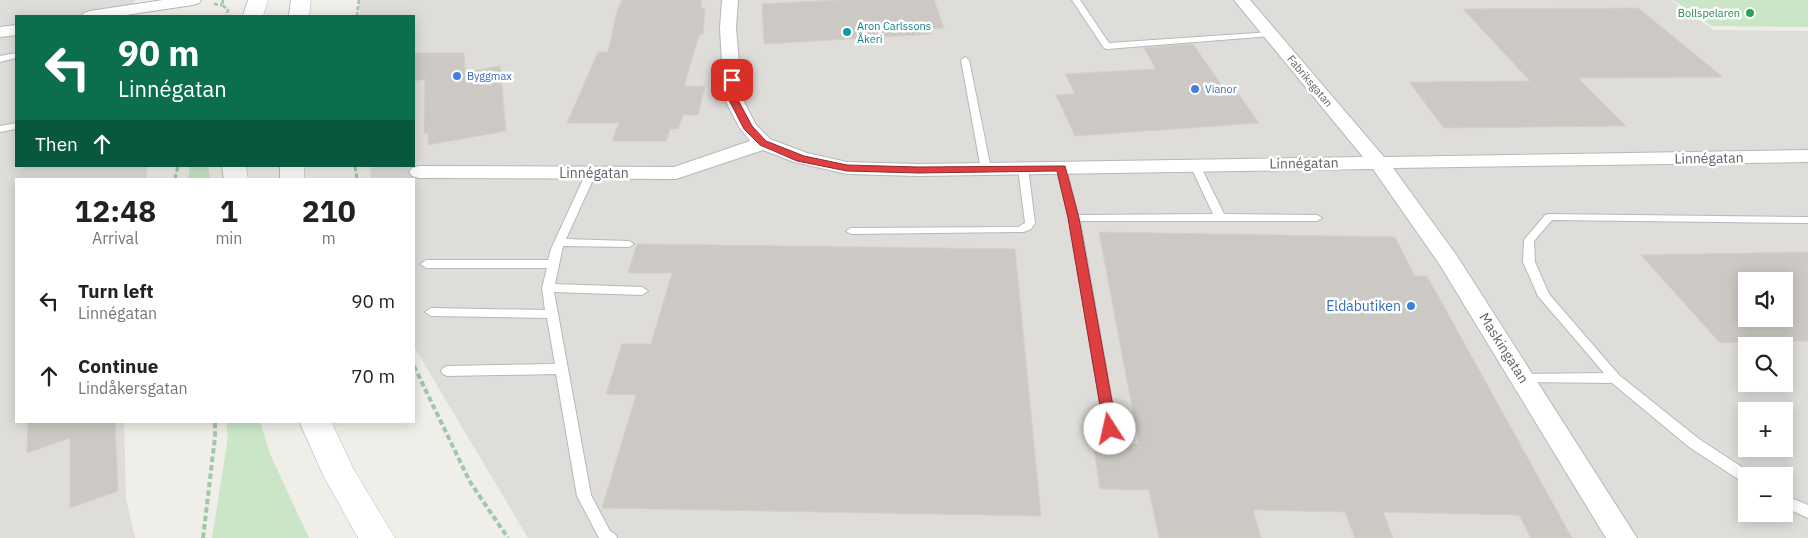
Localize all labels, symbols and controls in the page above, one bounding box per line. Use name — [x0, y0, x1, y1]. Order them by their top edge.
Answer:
place label: Bollspelaren — [1678, 6, 1740, 20]
marker: Bollspelaren — [1744, 7, 1756, 19]
place label: Aron Carlssons Åkeri — [857, 19, 931, 46]
marker: Aron Carlssons Åkeri — [841, 26, 853, 38]
text: 90 m — [118, 30, 200, 76]
icon: left — [35, 35, 100, 100]
street label: Fabriksgatan — [1284, 52, 1336, 110]
pin — [711, 59, 753, 101]
icon: arrive — [718, 66, 746, 94]
place label: Byggmax — [467, 69, 512, 83]
marker: Byggmax — [451, 70, 463, 82]
text: Linnégatan — [118, 74, 227, 103]
place label: Vianor — [1205, 82, 1237, 96]
marker: Vianor — [1189, 83, 1201, 95]
icon: ahead — [88, 130, 116, 158]
text: Then — [35, 132, 78, 156]
street label: Linnégatan — [1674, 148, 1744, 168]
street label: Linnégatan — [1269, 153, 1339, 173]
street label: Linnégatan — [559, 164, 629, 182]
text: 12:48 — [74, 191, 156, 230]
text: 1 — [220, 191, 238, 230]
text: 210 — [302, 191, 356, 230]
text: Arrival — [92, 228, 139, 248]
text: min — [215, 228, 242, 248]
text: m — [322, 228, 336, 248]
map controls — [1738, 272, 1793, 522]
button: sound — [1738, 272, 1793, 327]
text: Turn left — [78, 279, 154, 303]
icon: left — [35, 287, 63, 315]
text: 90 m — [351, 289, 395, 313]
place label: Eldabutiken — [1326, 297, 1401, 315]
marker: Eldabutiken — [1405, 300, 1417, 312]
text: Linnégatan — [78, 303, 157, 323]
street label: Maskingatan — [1475, 309, 1533, 387]
button: search — [1738, 337, 1793, 392]
text: Continue — [78, 354, 158, 378]
icon: ahead — [35, 362, 63, 390]
text: 70 m — [351, 364, 395, 388]
text: Lindåkersgatan — [78, 378, 188, 398]
position arrow — [1083, 402, 1135, 454]
button: + — [1738, 402, 1793, 457]
button: − — [1738, 467, 1793, 522]

